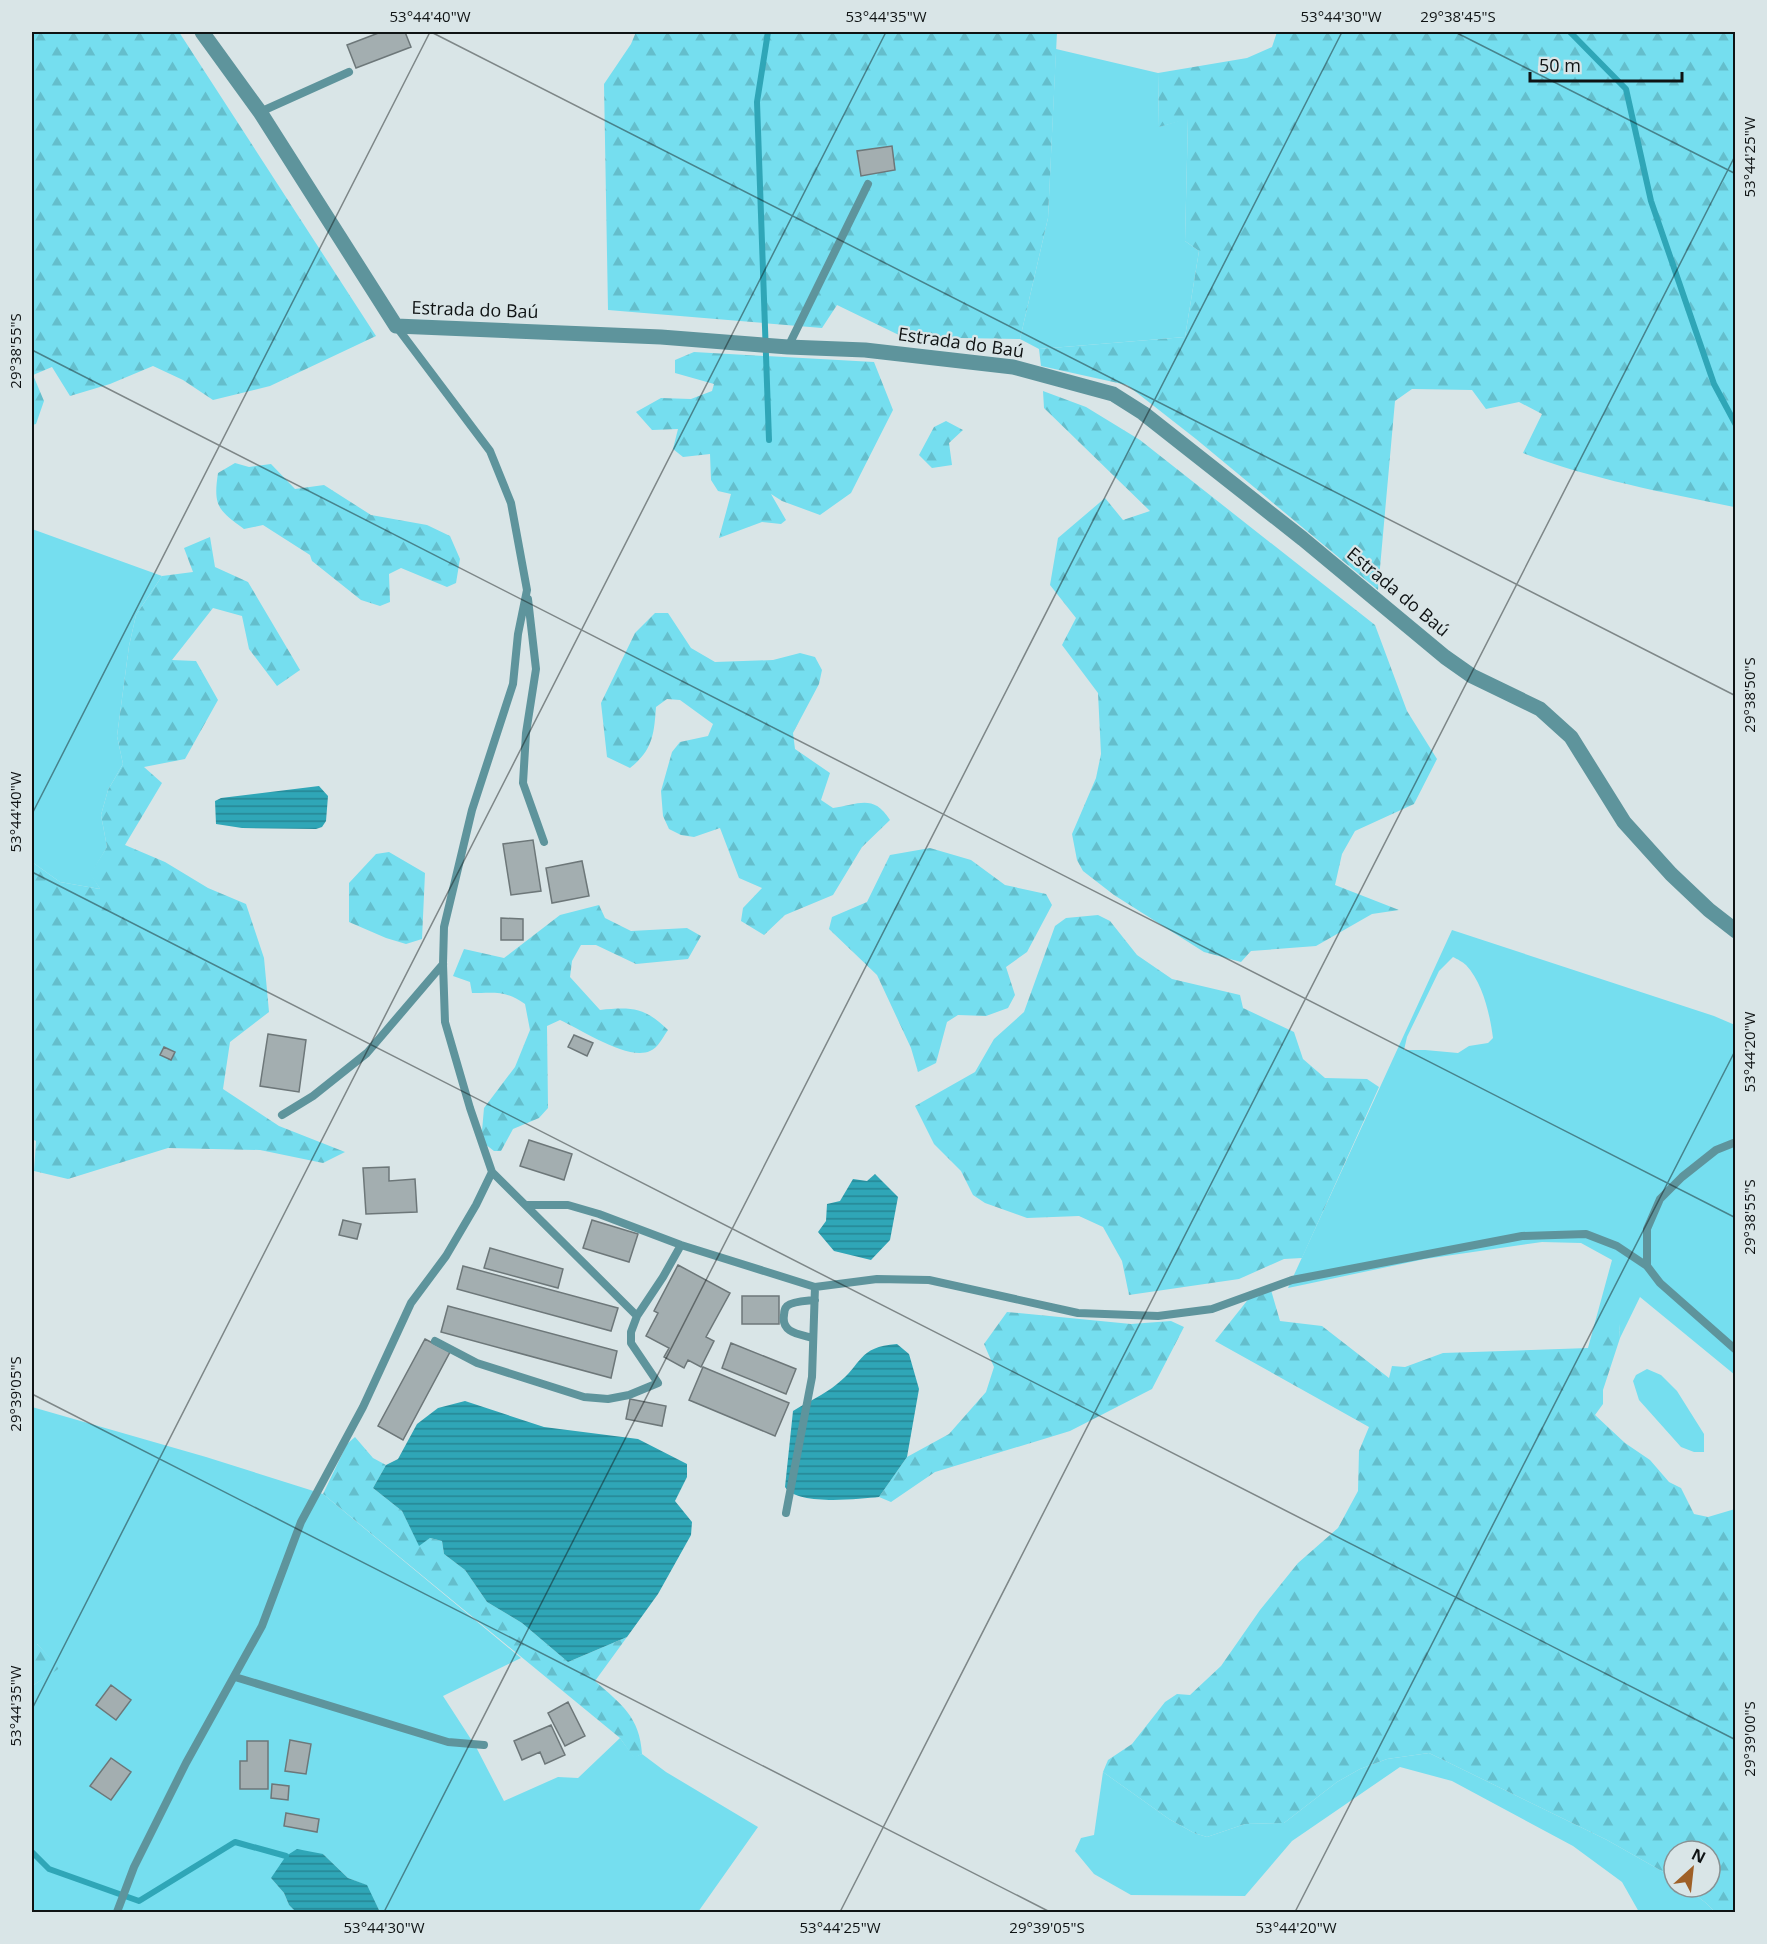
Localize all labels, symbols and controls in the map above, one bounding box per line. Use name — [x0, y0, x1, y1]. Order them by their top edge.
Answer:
text: 53°44'40"W — [390, 6, 471, 26]
text: 53°44'35"W — [846, 6, 927, 26]
text: 53°44'30"W — [1301, 6, 1382, 26]
text: 29°38'45"S — [1420, 6, 1496, 26]
scale bar — [1530, 45, 1682, 83]
text: 50 m — [1539, 53, 1581, 77]
text: 53°44'25"W — [1739, 116, 1759, 198]
street label: Estrada do Baú — [411, 295, 539, 323]
text: 29°38'55"S — [5, 313, 25, 389]
street label: Estrada do Baú — [896, 321, 1026, 363]
street label: Estrada do Baú — [1342, 541, 1455, 641]
text: 29°38'50"S — [1739, 657, 1759, 733]
text: 53°44'40"W — [5, 771, 25, 853]
text: 53°44'20"W — [1739, 1011, 1759, 1093]
text: 29°38'55"S — [1739, 1179, 1759, 1255]
text: 29°39'05"S — [5, 1356, 25, 1432]
text: 53°44'35"W — [5, 1665, 25, 1747]
text: 29°39'00"S — [1739, 1701, 1759, 1777]
north arrow — [1662, 1839, 1722, 1899]
text: N — [1688, 1843, 1710, 1868]
text: 53°44'30"W — [344, 1917, 425, 1937]
text: 53°44'25"W — [800, 1917, 881, 1937]
text: 29°39'05"S — [1009, 1917, 1085, 1937]
text: 53°44'20"W — [1256, 1917, 1337, 1937]

